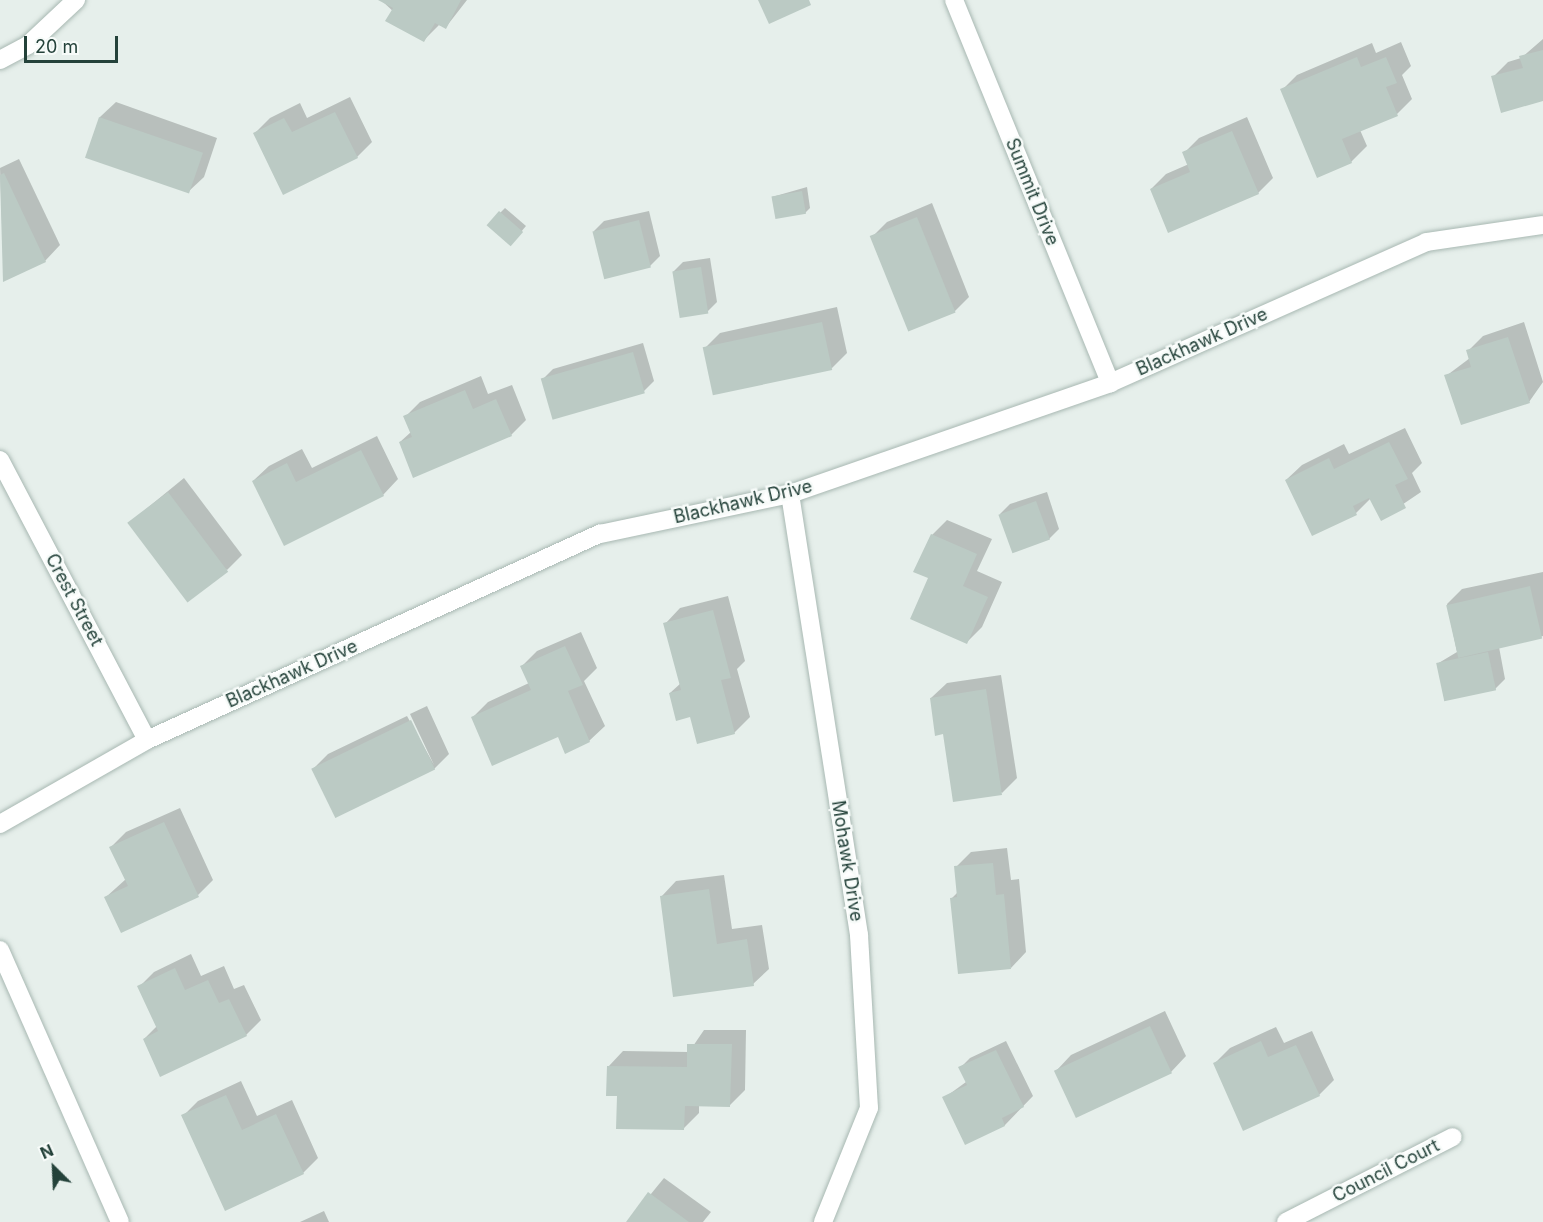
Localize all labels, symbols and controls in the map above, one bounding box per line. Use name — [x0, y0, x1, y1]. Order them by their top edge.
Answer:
scale bar — [27, 24, 122, 62]
text: 20 m — [35, 36, 78, 57]
street label: Summit Drive — [1001, 135, 1063, 249]
street label: Blackhawk Drive — [1133, 303, 1271, 381]
street label: Blackhawk Drive — [672, 476, 814, 528]
street label: Crest Street — [41, 550, 107, 650]
street label: Blackhawk Drive — [223, 635, 361, 713]
street label: Mohawk Drive — [827, 799, 867, 923]
street label: Council Court — [1329, 1135, 1443, 1207]
north arrow — [24, 1138, 84, 1198]
text: N — [37, 1140, 56, 1163]

